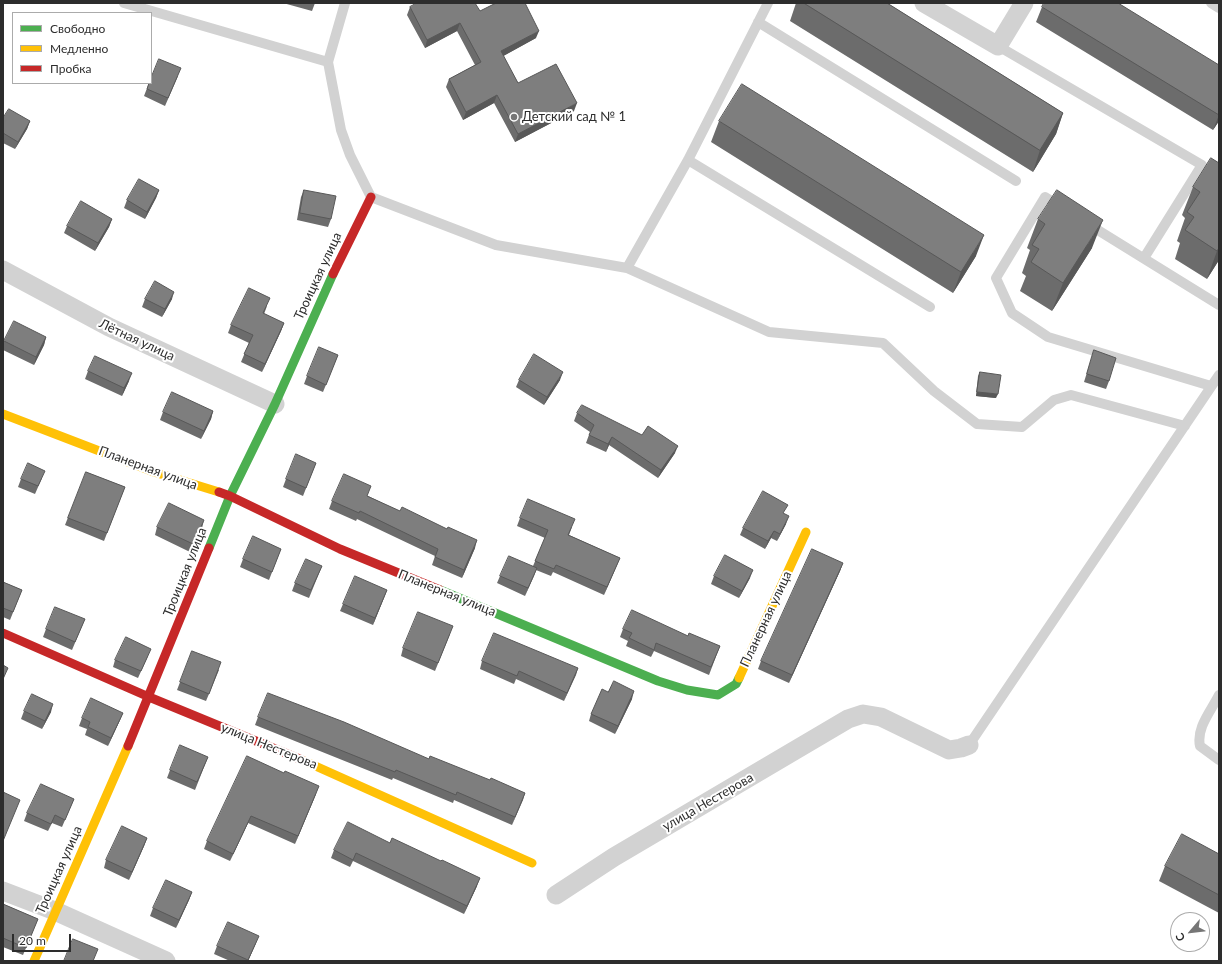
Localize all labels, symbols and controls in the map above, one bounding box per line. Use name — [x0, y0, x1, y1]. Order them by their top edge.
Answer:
legend — [12, 12, 152, 84]
text: Свободно — [50, 21, 105, 36]
text: Медленно — [50, 41, 108, 56]
text: Пробка — [50, 61, 91, 76]
place label: Детский сад № 1 — [522, 109, 626, 125]
marker: Детский сад № 1 — [509, 112, 519, 122]
street label: Троицкая улица — [291, 230, 345, 322]
street label: Лётная улица — [97, 316, 177, 364]
street label: Планерная улица — [96, 443, 200, 493]
street label: Троицкая улица — [160, 525, 210, 619]
street label: Планерная улица — [396, 566, 498, 620]
street label: Планерная улица — [737, 569, 795, 669]
street label: улица Нестерова — [219, 720, 319, 772]
street label: улица Нестерова — [660, 770, 756, 834]
street label: Троицкая улица — [33, 824, 85, 916]
north arrow — [1170, 912, 1210, 952]
scale bar — [14, 926, 73, 952]
text: С — [1172, 931, 1187, 944]
text: 20 m — [19, 933, 46, 948]

